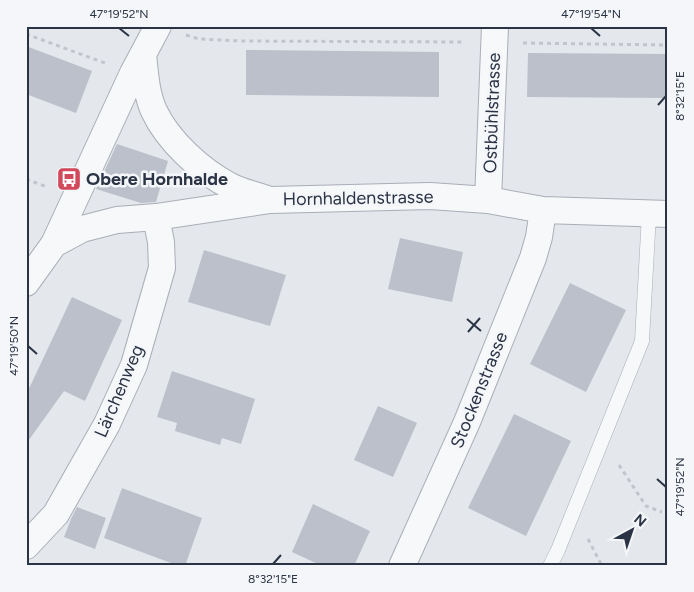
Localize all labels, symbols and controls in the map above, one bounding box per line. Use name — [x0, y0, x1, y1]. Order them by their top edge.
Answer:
text: 47°19'52"N — [89, 7, 149, 21]
text: 47°19'54"N — [561, 7, 621, 21]
street label: Ostbühlstrasse — [479, 52, 505, 174]
text: 8°32'15"E — [673, 71, 687, 121]
bus stop icon: Obere Hornhalde — [56, 166, 82, 192]
place label: Obere Hornhalde — [86, 168, 228, 190]
street label: Hornhaldenstrasse — [282, 186, 434, 210]
text: 47°19'50"N — [7, 316, 21, 376]
street label: Stockenstrasse — [446, 328, 512, 451]
street label: Lärchenweg — [90, 341, 148, 441]
text: 47°19'52"N — [673, 457, 687, 517]
north arrow — [606, 504, 656, 554]
text: N — [630, 510, 650, 530]
text: 8°32'15"E — [248, 572, 298, 586]

